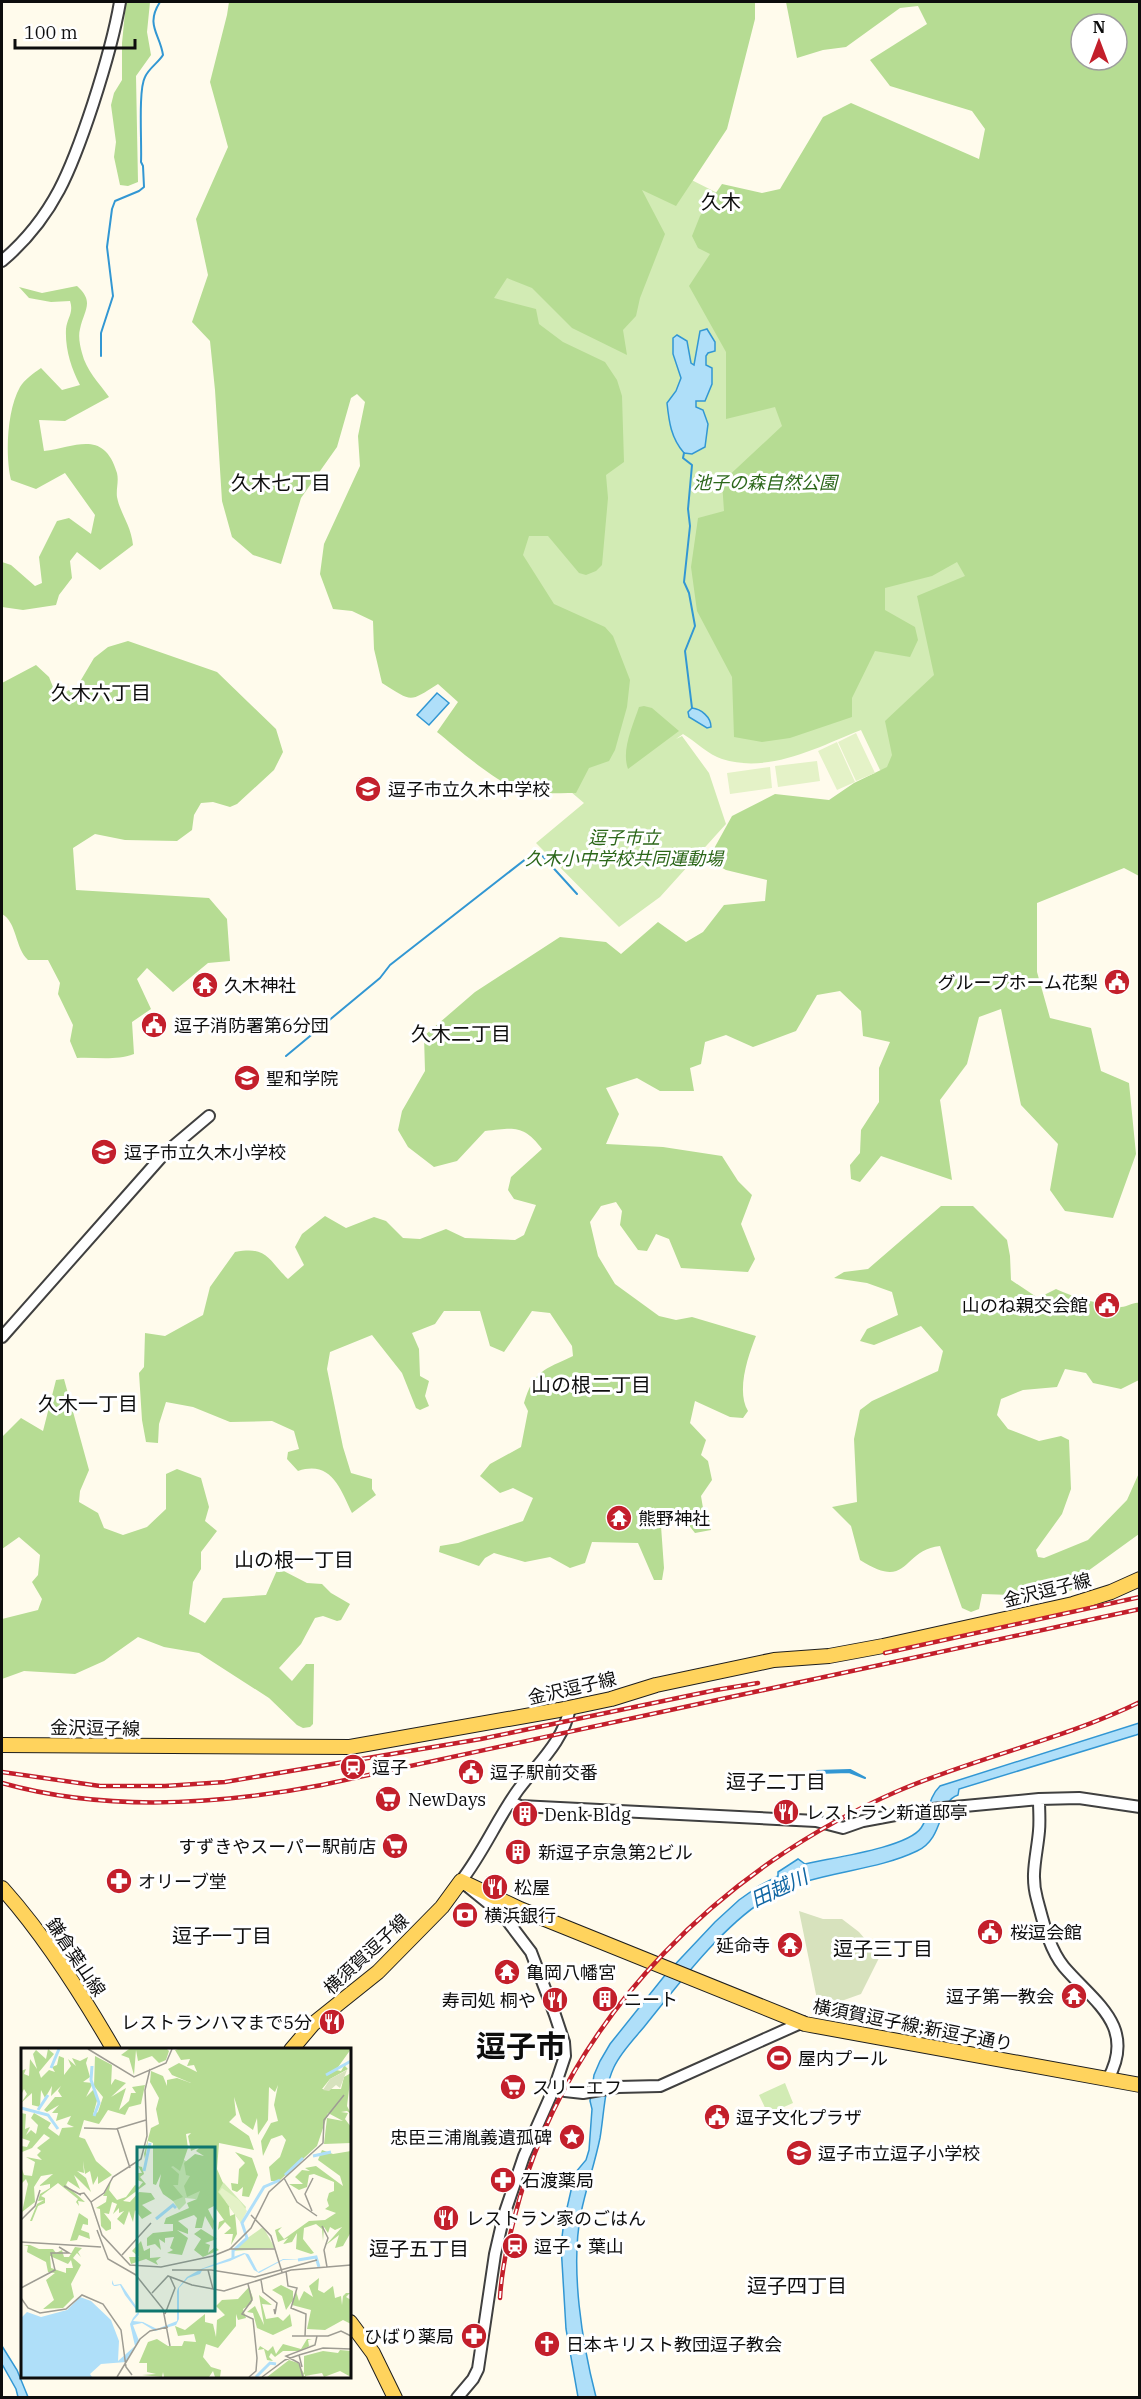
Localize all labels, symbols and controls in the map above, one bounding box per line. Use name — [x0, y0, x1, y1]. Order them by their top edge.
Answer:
scale bar — [15, 12, 135, 50]
north arrow — [1069, 12, 1129, 72]
text: N — [1093, 17, 1105, 37]
text: 100 m — [24, 21, 78, 44]
district label: 久木 — [701, 188, 741, 215]
district label: 久木七丁目 — [231, 469, 331, 496]
park label: 池子の森自然公園 — [693, 471, 840, 494]
district label: 久木六丁目 — [51, 679, 151, 706]
school or university icon: 逗子市立久木中学校 — [353, 774, 383, 804]
place label: 逗子市立久木中学校 — [388, 778, 550, 801]
park label: 逗子市立 久木小中学校共同運動場 — [525, 826, 725, 870]
public building icon: グループホーム花梨 — [1102, 967, 1132, 997]
temple icon: 久木神社 — [190, 970, 220, 1000]
place label: グループホーム花梨 — [938, 971, 1098, 994]
place label: 久木神社 — [224, 974, 296, 997]
public building icon: 逗子消防署第6分団 — [139, 1010, 169, 1040]
place label: 逗子消防署第6分団 — [174, 1014, 329, 1037]
district label: 久木二丁目 — [411, 1020, 511, 1047]
school or university icon: 聖和学院 — [232, 1063, 262, 1093]
place label: 聖和学院 — [266, 1067, 338, 1090]
school or university icon: 逗子市立久木小学校 — [89, 1137, 119, 1167]
place label: 逗子市立久木小学校 — [124, 1141, 286, 1164]
public building icon: 山のね親交会館 — [1092, 1290, 1122, 1320]
place label: 山のね親交会館 — [962, 1294, 1088, 1317]
district label: 山の根二丁目 — [531, 1371, 651, 1398]
district label: 久木一丁目 — [38, 1390, 138, 1417]
temple icon: 熊野神社 — [604, 1503, 634, 1533]
place label: 熊野神社 — [638, 1507, 710, 1530]
district label: 山の根一丁目 — [234, 1546, 354, 1573]
street label: 金沢逗子線 — [1001, 1568, 1093, 1612]
street label: 金沢逗子線 — [526, 1667, 618, 1709]
street label: 金沢逗子線 — [50, 1716, 140, 1740]
station icon: 逗子 — [338, 1752, 368, 1782]
place label: 逗子 — [372, 1756, 408, 1779]
public building icon: 逗子駅前交番 — [456, 1757, 486, 1787]
place label: 逗子駅前交番 — [490, 1761, 598, 1784]
district label: 逗子二丁目 — [726, 1768, 826, 1795]
supermarket icon: NewDays — [373, 1784, 403, 1814]
place label: NewDays — [408, 1788, 486, 1811]
restaurant icon: レストラン新道邸亭 — [771, 1797, 801, 1827]
building icon: Denk Bldg — [510, 1799, 540, 1829]
place label: レストラン新道邸亭 — [806, 1801, 968, 1824]
place label: Denk Bldg — [544, 1803, 631, 1826]
supermarket icon: すずきやスーパー駅前店 — [380, 1831, 410, 1861]
place label: すずきやスーパー駅前店 — [178, 1835, 376, 1858]
building icon: 新逗子京急第2ビル — [503, 1837, 533, 1867]
place label: 新逗子京急第2ビル — [538, 1841, 693, 1864]
water label: 田越川 — [746, 1862, 814, 1913]
pharmacy icon: オリーブ堂 — [104, 1866, 134, 1896]
place label: オリーブ堂 — [138, 1870, 227, 1893]
restaurant icon: 松屋 — [480, 1872, 510, 1902]
place label: 松屋 — [514, 1876, 550, 1899]
bank icon: 横浜銀行 — [450, 1900, 480, 1930]
place label: 横浜銀行 — [484, 1904, 556, 1927]
street label: 横須賀逗子線 — [319, 1909, 413, 1999]
street label: 鎌倉葉山線 — [41, 1913, 111, 2001]
public building icon: 桜逗会館 — [975, 1917, 1005, 1947]
place label: 桜逗会館 — [1010, 1921, 1082, 1944]
district label: 逗子一丁目 — [172, 1922, 272, 1949]
temple icon: 延命寺 — [775, 1930, 805, 1960]
place label: 延命寺 — [716, 1934, 770, 1957]
district label: 逗子三丁目 — [833, 1935, 933, 1962]
temple icon: 亀岡八幡宮 — [492, 1957, 522, 1987]
place label: 亀岡八幡宮 — [526, 1961, 616, 1984]
temple icon: 逗子第一教会 — [1059, 1981, 1089, 2011]
building icon: ニート — [590, 1984, 620, 2014]
restaurant icon: 寿司処 桐や — [540, 1985, 570, 2015]
place label: 逗子第一教会 — [946, 1985, 1054, 2008]
place label: ニート — [624, 1988, 678, 2011]
place label: 寿司処 桐や — [442, 1989, 536, 2012]
street label: 横須賀逗子線;新逗子通り — [811, 1994, 1015, 2056]
restaurant icon: レストランハマまで5分 — [317, 2007, 347, 2037]
place label: レストランハマまで5分 — [121, 2011, 312, 2034]
district label: 逗子市 — [476, 2026, 566, 2065]
sports icon: 屋内プール — [764, 2043, 794, 2073]
place label: 屋内プール — [798, 2047, 888, 2070]
inset map — [21, 2048, 351, 2378]
supermarket icon: スリーエフ — [498, 2072, 528, 2102]
place label: スリーエフ — [532, 2076, 622, 2099]
public building icon: 逗子文化プラザ — [702, 2102, 732, 2132]
place label: 逗子文化プラザ — [736, 2106, 862, 2129]
place icon: 忠臣三浦胤義遺孤碑 — [557, 2122, 587, 2152]
place label: 忠臣三浦胤義遺孤碑 — [390, 2126, 552, 2149]
school or university icon: 逗子市立逗子小学校 — [784, 2138, 814, 2168]
place label: 逗子市立逗子小学校 — [818, 2142, 980, 2165]
pharmacy icon: 石渡薬局 — [488, 2165, 518, 2195]
place label: 石渡薬局 — [522, 2169, 594, 2192]
restaurant icon: レストラン家のごはん — [431, 2203, 461, 2233]
place label: レストラン家のごはん — [466, 2207, 646, 2230]
station icon: 逗子・葉山 — [500, 2231, 530, 2261]
district label: 逗子五丁目 — [369, 2235, 469, 2262]
place label: 逗子・葉山 — [534, 2235, 624, 2258]
district label: 逗子四丁目 — [747, 2272, 847, 2299]
pharmacy icon: ひばり薬局 — [459, 2321, 489, 2351]
place label: ひばり薬局 — [364, 2325, 454, 2348]
church icon: 日本キリスト教団逗子教会 — [532, 2329, 562, 2359]
place label: 日本キリスト教団逗子教会 — [566, 2333, 782, 2356]

